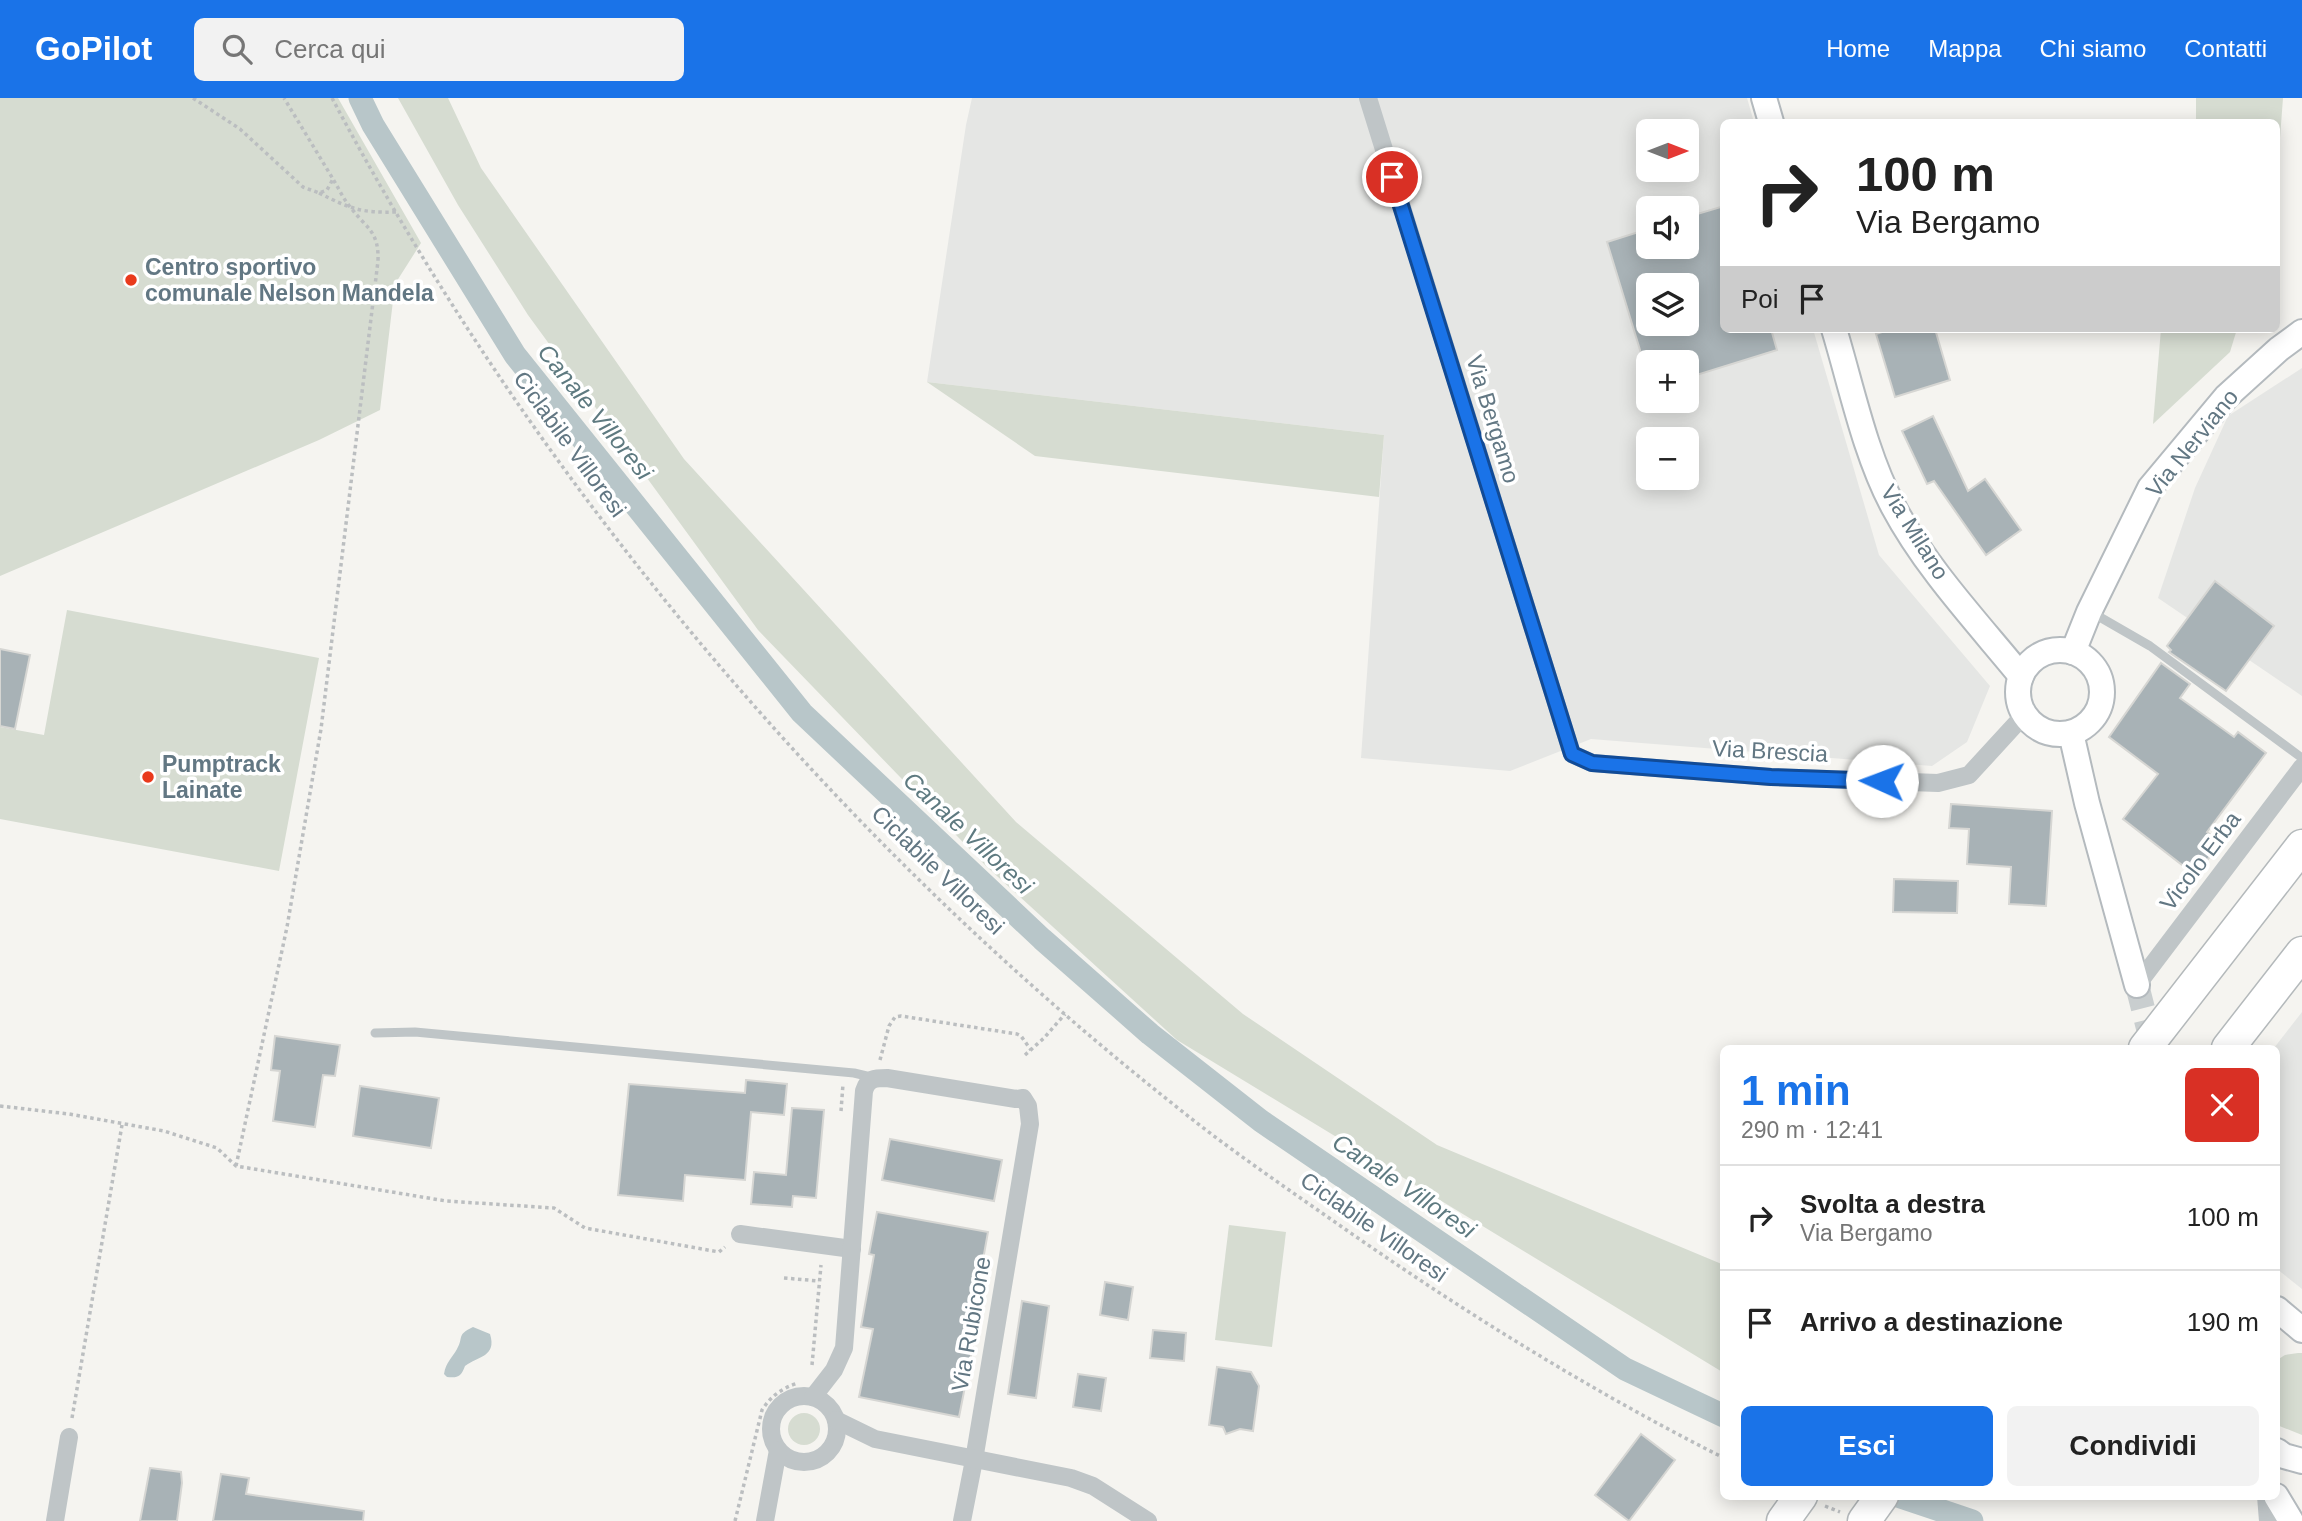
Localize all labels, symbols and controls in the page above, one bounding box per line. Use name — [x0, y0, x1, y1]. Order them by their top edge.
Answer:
search box — [194, 18, 684, 81]
text: GoPilot — [35, 30, 152, 67]
icon: search — [218, 30, 256, 68]
text: Cerca qui — [274, 34, 386, 64]
text: Home — [1826, 35, 1890, 62]
text: Mappa — [1928, 35, 2002, 62]
text: Chi siamo — [2040, 35, 2146, 62]
text: Contatti — [2184, 35, 2267, 62]
north arrow — [1636, 119, 1699, 182]
map controls — [1636, 119, 1699, 490]
pin — [1362, 147, 1422, 207]
icon: right — [1741, 147, 1832, 238]
text: 100 m — [1856, 147, 1995, 201]
icon: arrive — [1373, 158, 1411, 196]
button: sound — [1636, 196, 1699, 259]
text: Via Bergamo — [1856, 204, 2040, 240]
place label: Centro sportivo comunale Nelson Mandela — [145, 254, 434, 306]
marker: Centro sportivo comunale Nelson Mandela — [123, 272, 139, 288]
button: layers — [1636, 273, 1699, 336]
icon: arrive — [1793, 280, 1831, 318]
text: Poi — [1741, 284, 1779, 314]
water label: Canale Villoresi — [533, 339, 659, 485]
button: + — [1636, 350, 1699, 413]
street label: Via Bergamo — [1461, 352, 1525, 486]
street label: Ciclabile Villoresi — [509, 366, 631, 522]
street label: Via Nerviano — [2141, 384, 2243, 502]
button: − — [1636, 427, 1699, 490]
street label: Via Milano — [1876, 480, 1954, 584]
street label: Via Brescia — [1711, 735, 1829, 767]
position arrow — [1845, 744, 1919, 818]
place label: Pumptrack Lainate — [162, 751, 281, 803]
water label: Canale Villoresi — [898, 766, 1039, 900]
marker: Pumptrack Lainate — [140, 769, 156, 785]
street label: Ciclabile Villoresi — [867, 800, 1009, 940]
street label: Vicolo Erba — [2154, 806, 2246, 916]
text: 1 min — [1741, 1067, 1851, 1114]
button: close — [2185, 1068, 2259, 1142]
text: 290 m · 12:41 — [1741, 1117, 1883, 1143]
water label: Canale Villoresi — [1328, 1128, 1481, 1244]
street label: Ciclabile Villoresi — [1296, 1167, 1452, 1287]
text: Svolta a destra — [1800, 1189, 1985, 1219]
icon: right — [1741, 1199, 1779, 1237]
text: 100 m — [2187, 1202, 2259, 1232]
text: Via Bergamo — [1800, 1220, 1933, 1246]
street label: Via Rubicone — [946, 1255, 996, 1393]
icon: arrive — [1741, 1304, 1779, 1342]
text: Arrivo a destinazione — [1800, 1307, 2063, 1337]
text: 190 m — [2187, 1307, 2259, 1337]
button: Esci — [1741, 1406, 1993, 1486]
button: Condividi — [2007, 1406, 2259, 1486]

